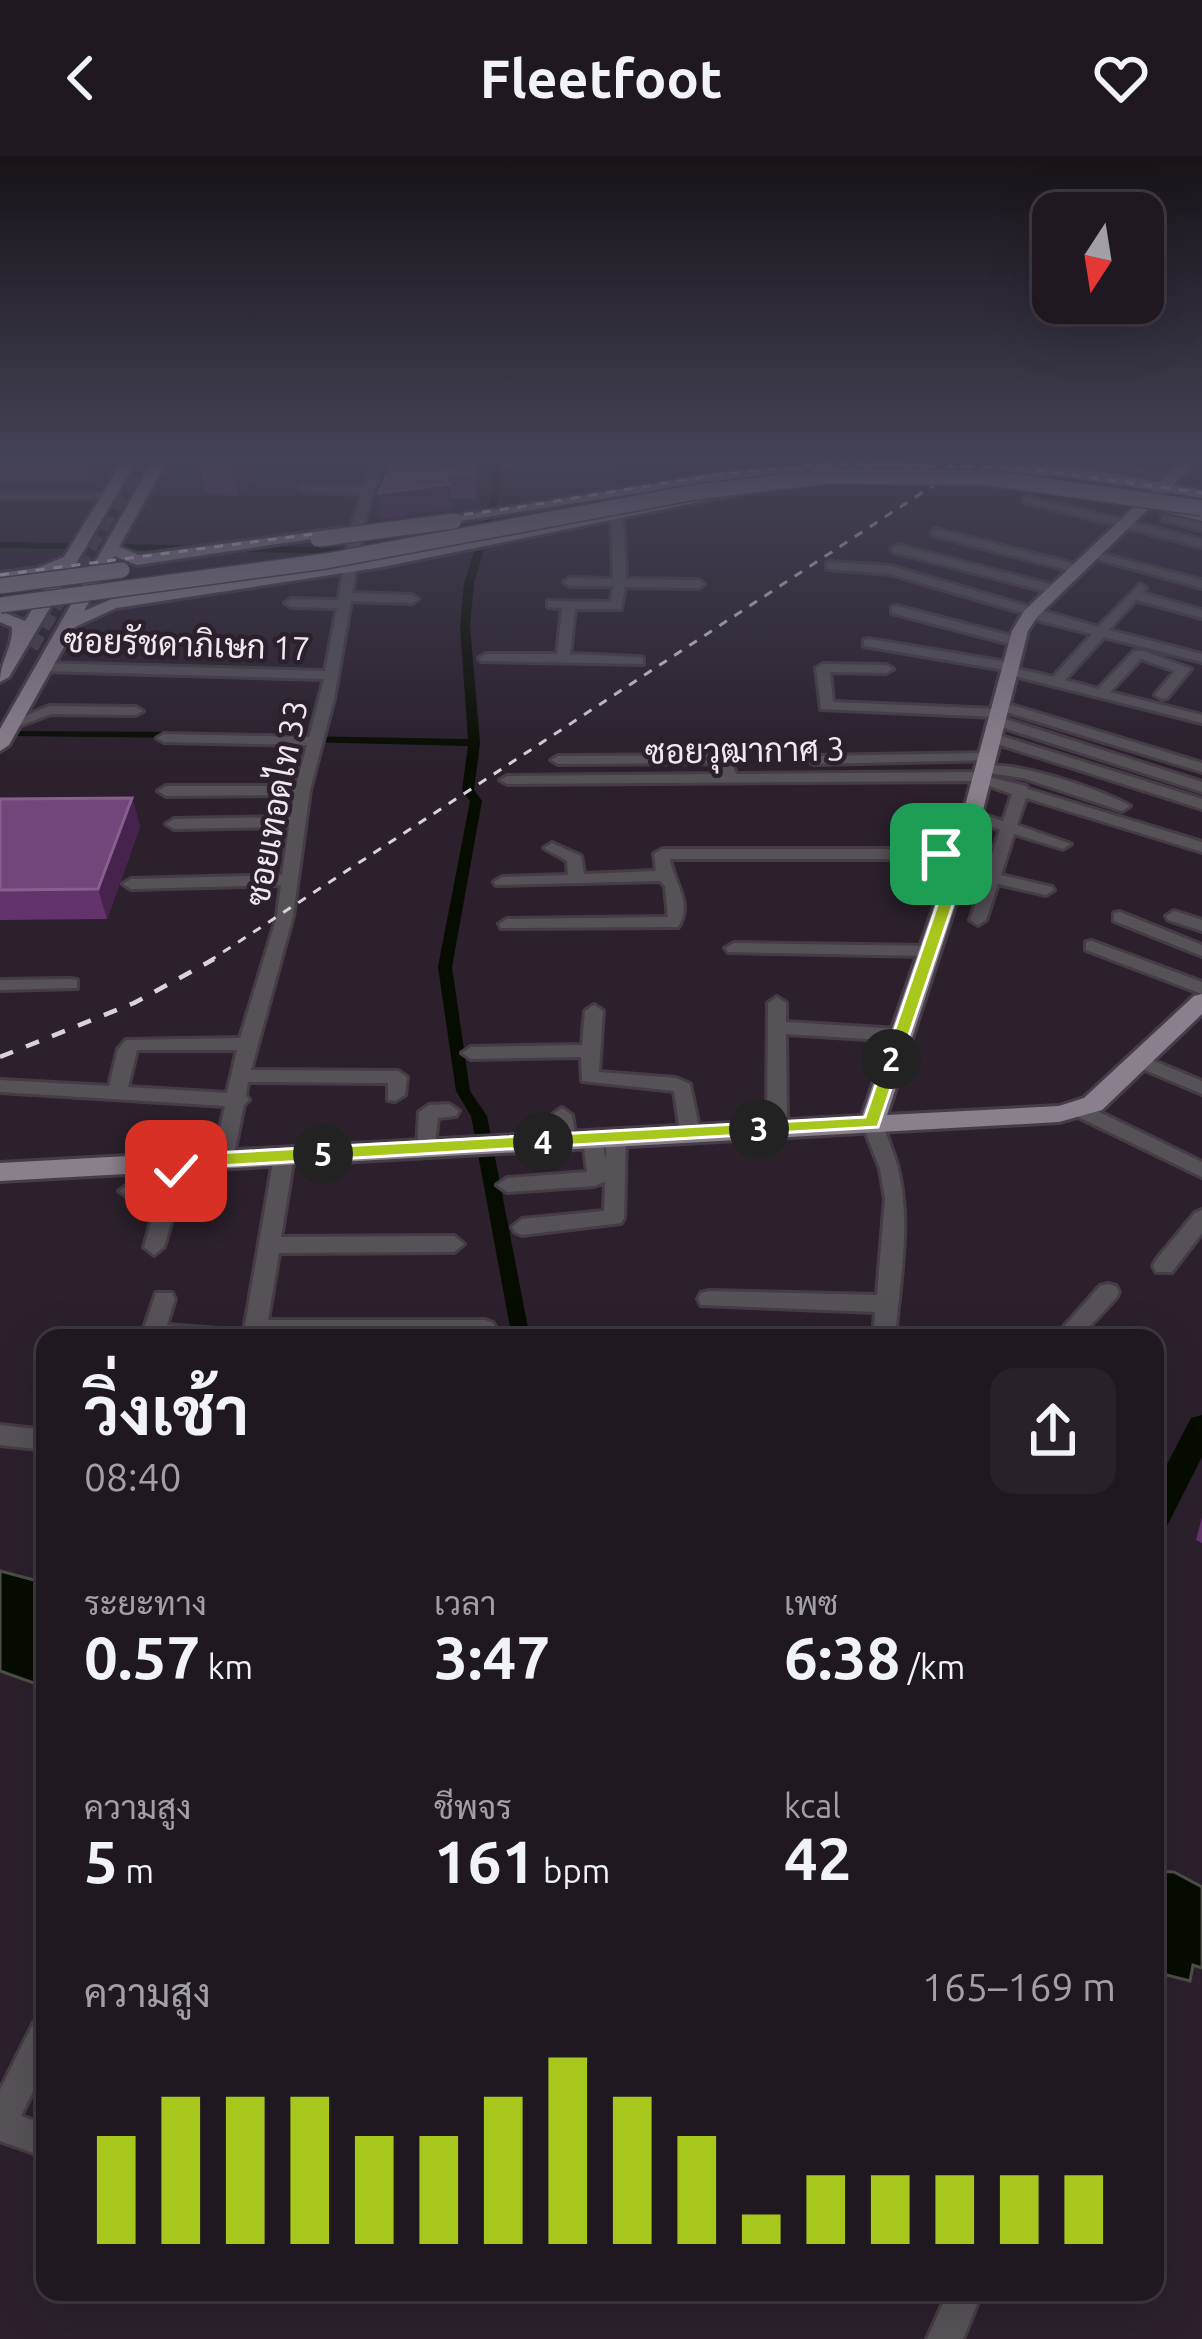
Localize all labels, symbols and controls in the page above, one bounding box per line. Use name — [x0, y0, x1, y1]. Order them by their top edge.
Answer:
icon: back — [48, 45, 114, 111]
icon: heart — [1088, 45, 1154, 111]
text: Fleetfoot — [480, 48, 722, 108]
north arrow — [1032, 192, 1164, 324]
map controls — [1032, 192, 1164, 324]
street label: ซอยรัชดาภิเษก 17 — [63, 621, 311, 666]
street label: ซอยเทอดไท 33 — [236, 697, 314, 909]
street label: ซอยวุฒากาศ 3 — [645, 729, 845, 775]
pin — [890, 803, 992, 905]
icon: arrive — [908, 821, 974, 887]
pin: 2 — [861, 1029, 921, 1089]
text: 2 — [882, 1040, 900, 1077]
pin: 3 — [729, 1099, 789, 1159]
text: 3 — [750, 1110, 768, 1147]
pin: 4 — [513, 1112, 573, 1172]
pin — [125, 1120, 227, 1222]
text: 4 — [534, 1123, 552, 1160]
pin: 5 — [293, 1124, 353, 1184]
text: 5 — [314, 1135, 332, 1172]
icon: check — [143, 1138, 209, 1204]
button: share — [990, 1368, 1116, 1494]
text: วิ่งเช้า — [84, 1373, 249, 1447]
text: 08:40 — [84, 1455, 182, 1498]
text: ระยะทาง — [84, 1584, 207, 1621]
text: เวลา — [434, 1584, 496, 1621]
text: เพซ — [784, 1584, 838, 1621]
text: 0.57 — [84, 1623, 200, 1690]
text: 3:47 — [434, 1623, 550, 1690]
text: 6:38 — [784, 1623, 900, 1690]
text: km — [200, 1648, 253, 1685]
text: /km — [900, 1648, 965, 1685]
text: kcal — [784, 1787, 841, 1824]
text: ความสูง — [84, 1788, 191, 1825]
text: ชีพจร — [434, 1788, 512, 1825]
text: 42 — [784, 1824, 852, 1891]
text: 5 — [84, 1827, 118, 1894]
text: 161 — [434, 1827, 536, 1894]
text: m — [118, 1852, 154, 1889]
text: bpm — [536, 1852, 610, 1889]
text: 165–169 m — [922, 1965, 1116, 2008]
text: ความสูง — [84, 1971, 211, 2014]

